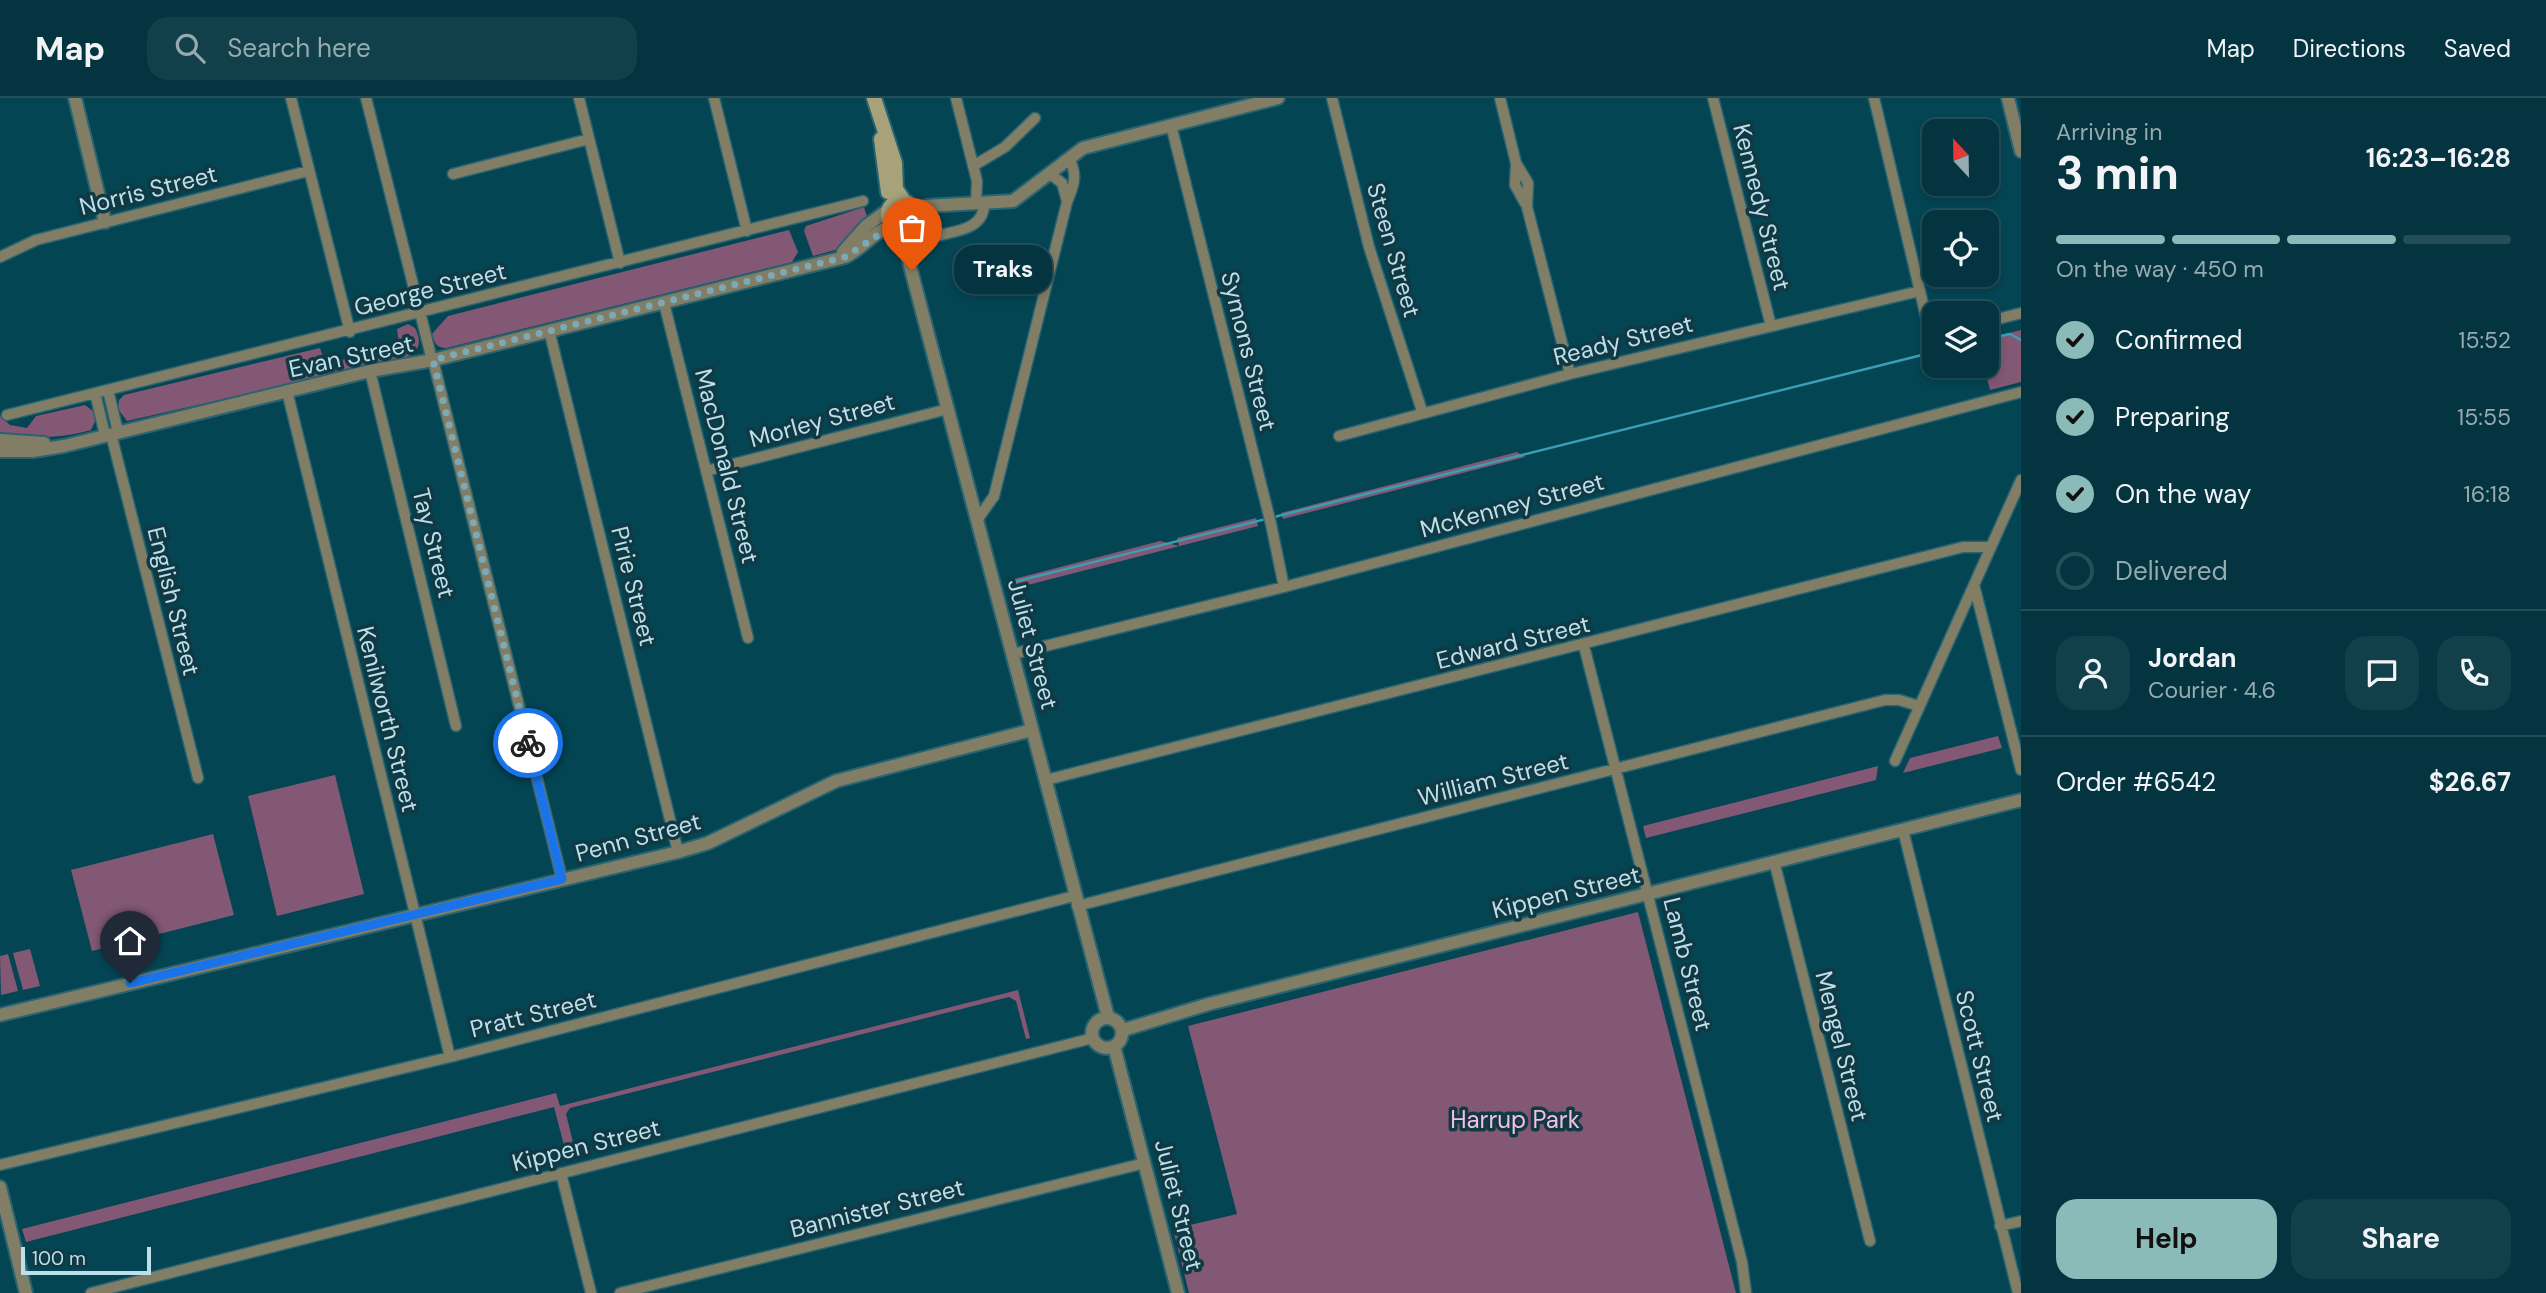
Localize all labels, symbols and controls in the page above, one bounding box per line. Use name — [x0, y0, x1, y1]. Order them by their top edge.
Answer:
search box — [147, 17, 637, 80]
text: Map — [35, 27, 105, 70]
icon: search — [171, 29, 209, 67]
text: Search here — [227, 31, 371, 65]
text: Map — [2207, 33, 2255, 64]
text: Directions — [2293, 33, 2406, 64]
text: Saved — [2444, 33, 2511, 64]
text: Arriving in — [2056, 117, 2162, 147]
north arrow — [1922, 119, 1998, 196]
map controls — [1922, 119, 1999, 378]
street label: Kennedy Street — [1726, 120, 1798, 294]
text: 16:23–16:28 — [2366, 141, 2511, 175]
text: 3 min — [2056, 143, 2179, 203]
street label: Norris Street — [76, 158, 220, 222]
street label: Steen Street — [1360, 179, 1428, 321]
pin — [882, 198, 942, 270]
icon: bag — [893, 209, 931, 247]
button: locate — [1922, 210, 1999, 287]
callout: Traks — [954, 246, 1052, 294]
text: Traks — [973, 254, 1033, 284]
text: On the way · 450 m — [2056, 254, 2264, 284]
street label: George Street — [351, 255, 509, 323]
street label: Symons Street — [1214, 268, 1284, 434]
button: layers — [1922, 301, 1999, 378]
street label: Ready Street — [1550, 308, 1696, 372]
icon: check — [2056, 321, 2094, 359]
text: Confirmed — [2115, 323, 2242, 357]
text: 15:52 — [2458, 325, 2511, 355]
street label: Evan Street — [286, 328, 416, 384]
street label: MacDonald Street — [688, 366, 766, 566]
street label: Morley Street — [746, 386, 898, 454]
icon: check — [2056, 398, 2094, 436]
text: Preparing — [2115, 400, 2230, 434]
text: 15:55 — [2457, 402, 2511, 432]
street label: McKenney Street — [1417, 466, 1607, 544]
icon: check — [2056, 475, 2094, 513]
text: On the way — [2115, 477, 2251, 511]
text: 16:18 — [2464, 479, 2511, 509]
street label: Tay Street — [405, 485, 463, 601]
street label: English Street — [141, 523, 207, 679]
street label: Pirie Street — [604, 523, 664, 649]
text: Delivered — [2115, 554, 2228, 588]
street label: Juliet Street — [1001, 575, 1065, 713]
street label: Edward Street — [1433, 608, 1593, 676]
street label: Kenilworth Street — [350, 623, 426, 815]
button: person — [2056, 636, 2130, 710]
button: chat — [2345, 636, 2419, 710]
button: phone — [2437, 636, 2511, 710]
text: Jordan — [2148, 641, 2237, 675]
text: Courier · 4.6 — [2148, 675, 2276, 705]
courier — [493, 708, 563, 778]
icon: bike — [509, 724, 547, 762]
street label: William Street — [1414, 745, 1572, 813]
text: Order #6542 — [2056, 765, 2216, 799]
text: $26.67 — [2429, 765, 2511, 799]
street label: Penn Street — [572, 805, 704, 869]
street label: Kippen Street — [1489, 859, 1643, 925]
street label: Lamb Street — [1656, 894, 1720, 1034]
pin — [100, 911, 160, 983]
icon: home — [111, 922, 149, 960]
street label: Mengel Street — [1808, 968, 1876, 1124]
street label: Pratt Street — [467, 983, 599, 1045]
street label: Scott Street — [1949, 987, 2011, 1125]
park label: Harrup Park — [1450, 1104, 1580, 1135]
street label: Kippen Street — [509, 1112, 663, 1178]
street label: Juliet Street — [1148, 1136, 1210, 1274]
street label: Bannister Street — [787, 1171, 967, 1245]
button: Help — [2056, 1199, 2277, 1279]
button: Share — [2291, 1199, 2511, 1279]
scale bar — [21, 1244, 150, 1276]
text: 100 m — [32, 1246, 86, 1271]

